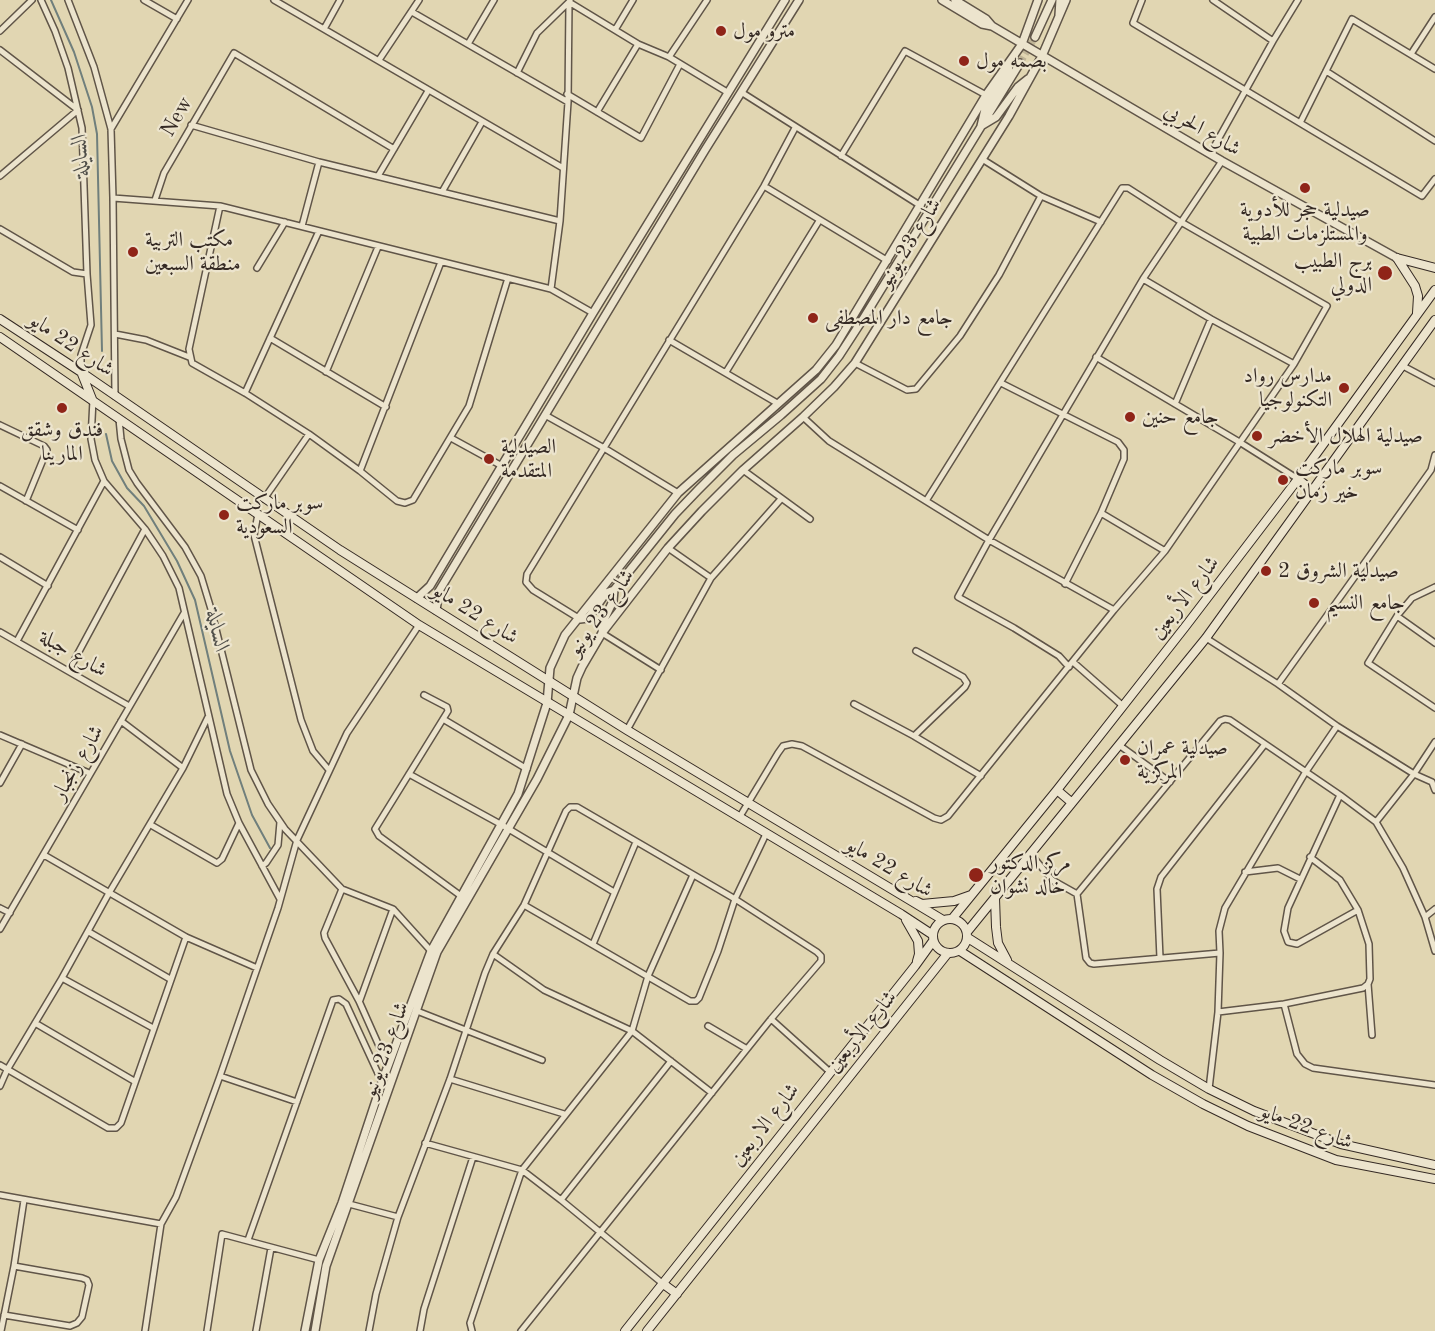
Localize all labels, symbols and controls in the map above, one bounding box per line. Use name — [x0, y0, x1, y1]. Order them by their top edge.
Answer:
place label: مترو مول — [733, 18, 795, 44]
marker: مترو مول — [714, 24, 728, 38]
place label: بصمه مول — [976, 48, 1047, 74]
marker: بصمه مول — [957, 54, 971, 68]
street label: New — [156, 92, 198, 142]
street label: شارع الحربي — [1159, 98, 1245, 162]
water label: السايلة — [66, 132, 96, 178]
marker: صيدلية حجر للأدوية والمستلزمات الطبية — [1298, 181, 1312, 195]
street label: شارع 23 يونيو — [873, 194, 947, 292]
place label: صيدلية حجر للأدوية والمستلزمات الطبية — [1240, 197, 1370, 247]
place label: مكتب التربية منطقة السبعين — [145, 227, 241, 277]
marker: مكتب التربية منطقة السبعين — [126, 245, 140, 259]
place label: برج الطبيب الدولي — [1294, 248, 1372, 298]
marker: برج الطبيب الدولي — [1376, 264, 1394, 282]
place label: جامع دار المصطفى — [825, 305, 953, 331]
street label: شارع 22 مايو — [24, 307, 118, 383]
marker: جامع دار المصطفى — [806, 311, 820, 325]
place label: مدارس رواد التكنولوجيا — [1244, 363, 1332, 413]
marker: مدارس رواد التكنولوجيا — [1337, 381, 1351, 395]
marker: فندق وشقق المارينا — [55, 401, 69, 415]
place label: جامع حنين — [1142, 404, 1219, 430]
marker: جامع حنين — [1123, 410, 1137, 424]
place label: فندق وشقق المارينا — [21, 417, 103, 467]
place label: صيدلية الهلال الأخضر — [1269, 423, 1423, 449]
marker: صيدلية الهلال الأخضر — [1250, 429, 1264, 443]
place label: الصيدلية المتقدمة — [501, 434, 556, 484]
marker: الصيدلية المتقدمة — [482, 452, 496, 466]
place label: سوبر ماركت خير زمان — [1295, 455, 1382, 505]
marker: سوبر ماركت خير زمان — [1276, 473, 1290, 487]
place label: سوبر ماركت السعودية — [236, 490, 323, 540]
marker: سوبر ماركت السعودية — [217, 508, 231, 522]
street label: شارع الأربعين — [1145, 552, 1225, 644]
place label: صيدلية الشروق 2 — [1278, 558, 1399, 584]
marker: صيدلية الشروق 2 — [1259, 564, 1273, 578]
street label: شارع 23 يونيو — [562, 565, 640, 661]
street label: شارع 22 مايو — [427, 578, 523, 650]
place label: جامع النسيم — [1326, 590, 1405, 616]
marker: جامع النسيم — [1307, 596, 1321, 610]
water label: السايلة — [199, 607, 235, 655]
street label: شارع جبلة — [35, 625, 111, 683]
street label: شارع زنجبار — [46, 721, 110, 805]
place label: صيدلية عمران المركزية — [1137, 735, 1228, 785]
marker: صيدلية عمران المركزية — [1118, 753, 1132, 767]
street label: شارع 22 مايو — [841, 832, 937, 904]
place label: مركز الدكتور خالد نشوان — [990, 850, 1071, 900]
marker: مركز الدكتور خالد نشوان — [967, 866, 985, 884]
street label: شارع الأربعين — [821, 986, 903, 1078]
street label: شارع 23 يونيو — [357, 999, 415, 1101]
street label: شارع الاربعين — [725, 1079, 805, 1171]
street label: شارع 22 مايو — [1256, 1099, 1356, 1155]

